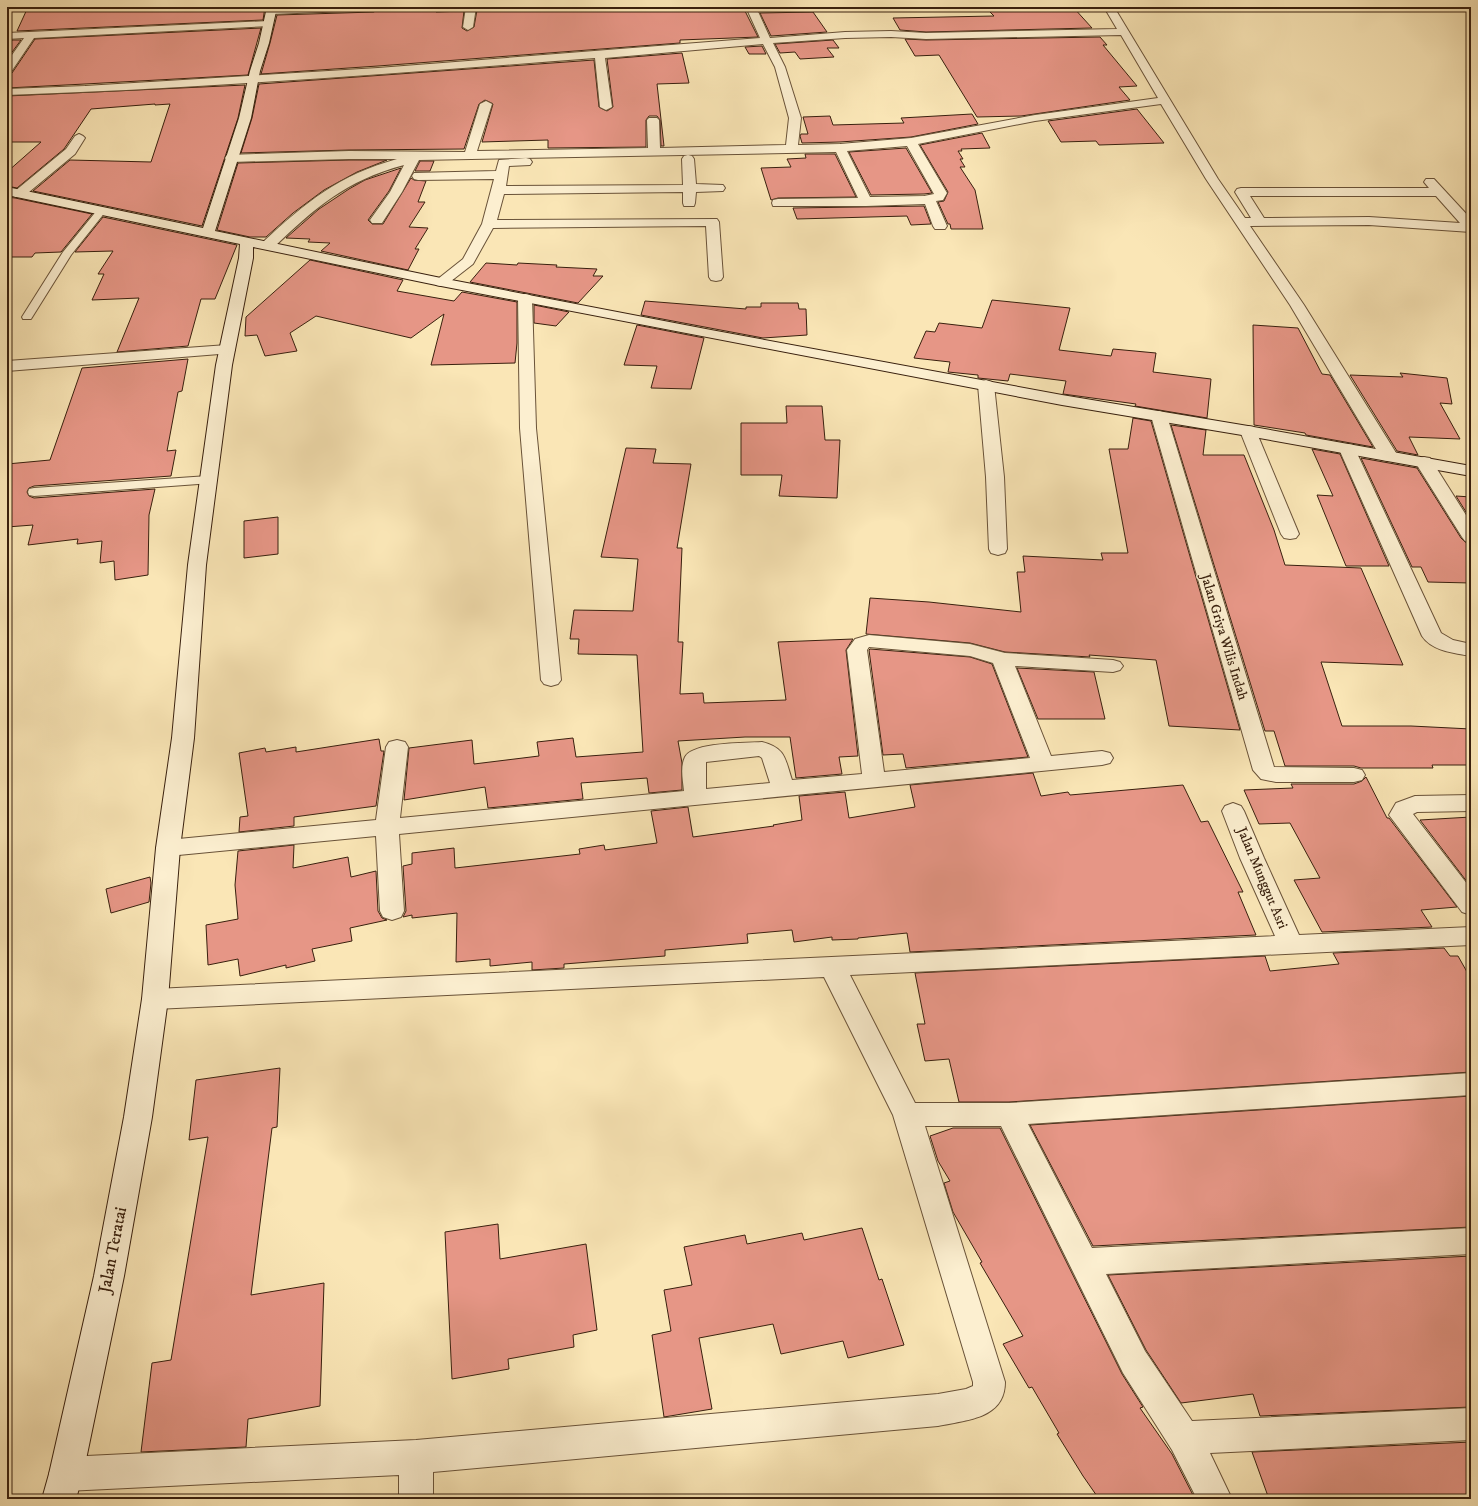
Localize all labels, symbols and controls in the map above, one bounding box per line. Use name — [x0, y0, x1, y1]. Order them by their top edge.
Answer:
street label: Jalan Griya Wilis Indah — [1196, 570, 1252, 703]
street label: Jalan Munggut Asri — [1232, 823, 1292, 932]
street label: Jalan Teratai — [93, 1205, 132, 1297]

